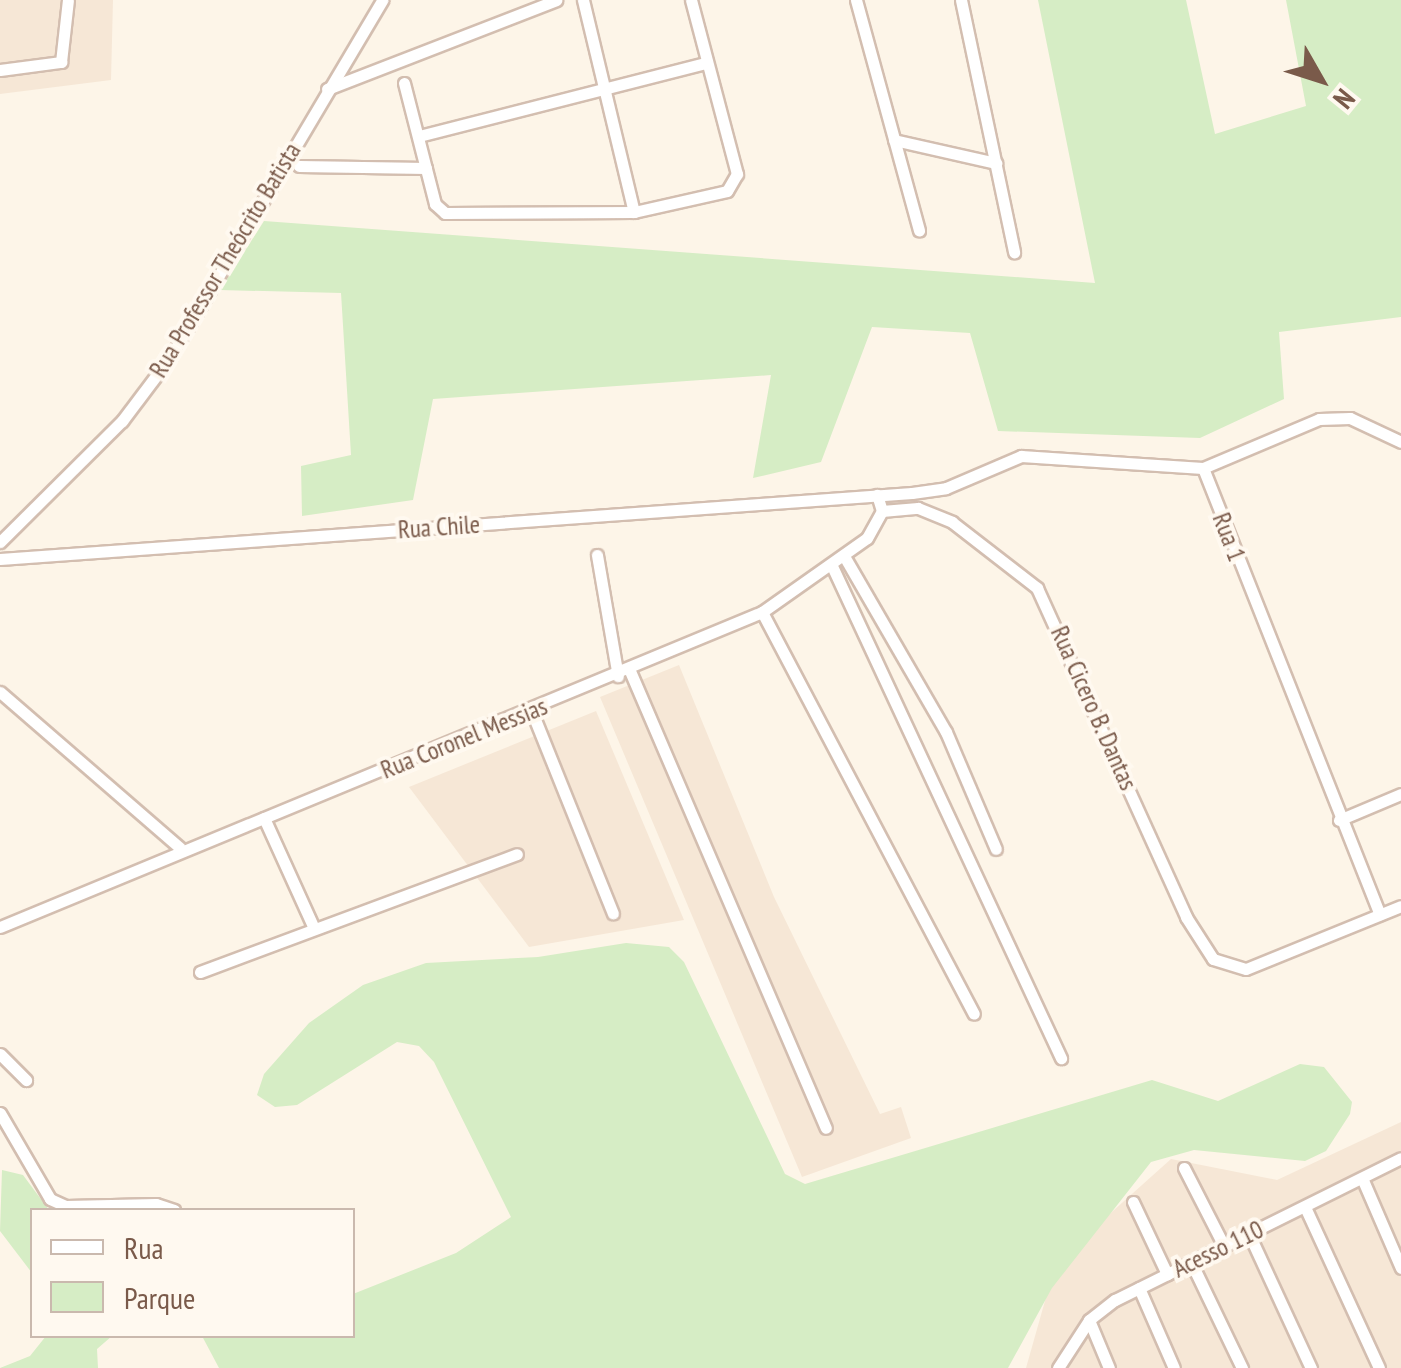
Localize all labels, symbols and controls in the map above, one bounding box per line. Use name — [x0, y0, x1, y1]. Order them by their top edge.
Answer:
north arrow — [1271, 30, 1371, 130]
text: N — [1326, 82, 1364, 117]
street label: Rua Professor Theócrito Batista — [143, 137, 307, 383]
street label: Rua Chile — [397, 509, 481, 545]
street label: Rua 1 — [1206, 509, 1252, 565]
street label: Rua Cicero B. Dantas — [1044, 621, 1144, 795]
street label: Rua Coronel Messias — [376, 691, 552, 785]
legend — [30, 1208, 355, 1338]
street label: Acesso 110 — [1168, 1214, 1268, 1284]
text: Rua — [124, 1228, 163, 1267]
text: Parque — [124, 1278, 195, 1317]

